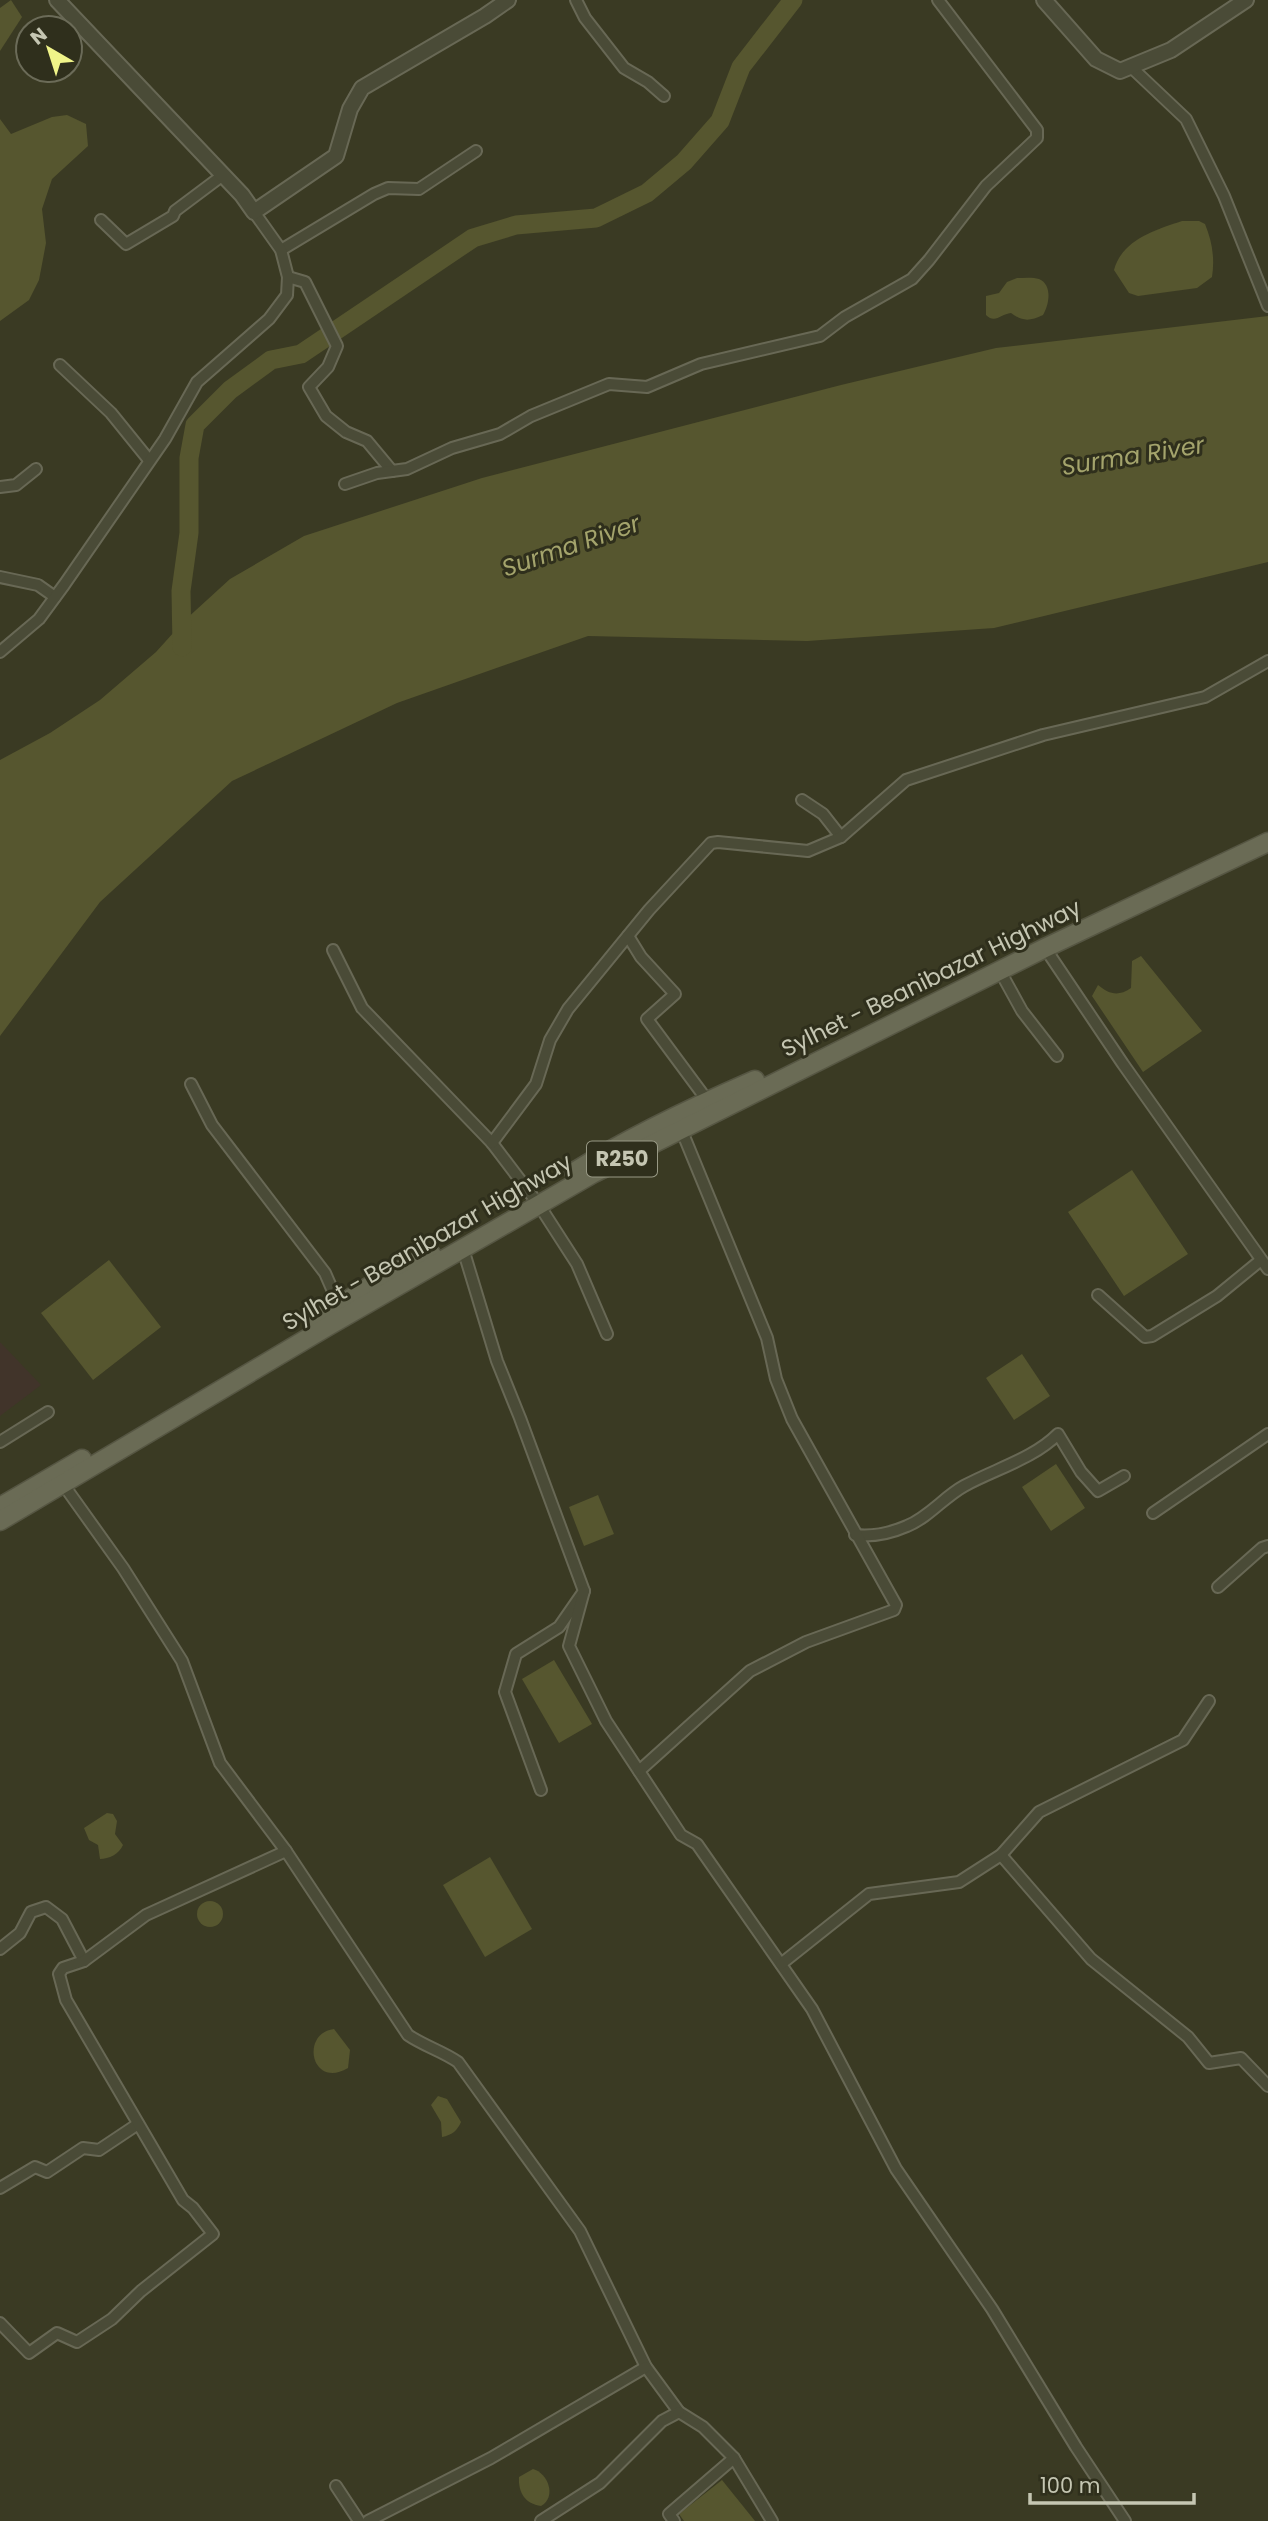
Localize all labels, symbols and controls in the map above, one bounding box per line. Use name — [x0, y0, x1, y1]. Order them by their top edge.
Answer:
north arrow — [14, 14, 84, 84]
text: N — [25, 21, 53, 51]
water label: Surma River — [1059, 428, 1208, 483]
water label: Surma River — [497, 506, 645, 585]
street label: Sylhet - Beanibazar Highway — [776, 891, 1086, 1065]
road number: R250 — [587, 1142, 657, 1176]
street label: Sylhet - Beanibazar Highway — [276, 1146, 578, 1338]
scale bar — [1030, 2462, 1194, 2506]
text: 100 m — [1040, 2471, 1100, 2500]

